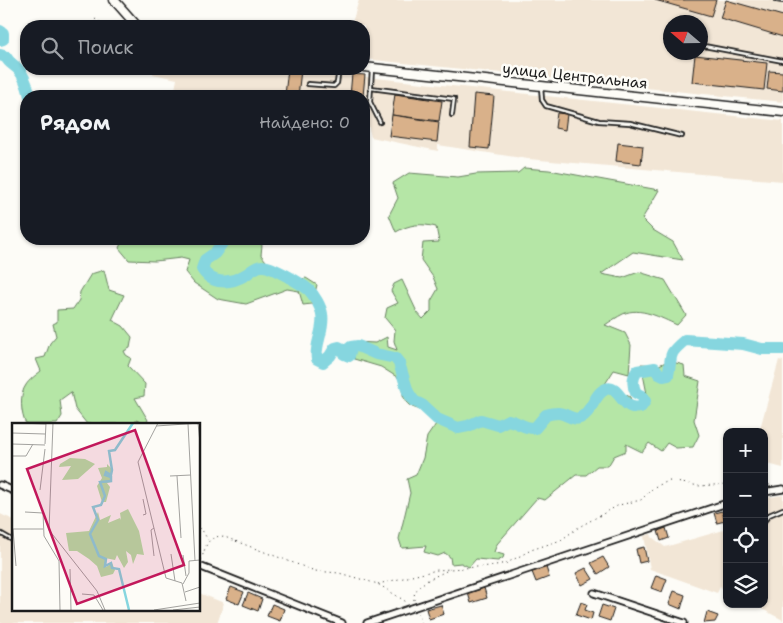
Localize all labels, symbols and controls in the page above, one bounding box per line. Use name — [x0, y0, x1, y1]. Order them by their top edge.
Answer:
north arrow — [663, 15, 708, 60]
search box — [20, 20, 370, 75]
icon: search — [38, 34, 66, 62]
text: Поиск — [78, 35, 133, 60]
street label: улица Центральная — [501, 58, 649, 94]
text: Рядом — [40, 109, 110, 137]
text: Найдено: 0 — [259, 112, 350, 133]
inset map — [12, 423, 200, 610]
map controls — [723, 428, 768, 608]
button: + — [723, 428, 768, 473]
button: − — [723, 473, 768, 518]
button: locate — [723, 518, 768, 563]
button: layers — [723, 563, 768, 608]

